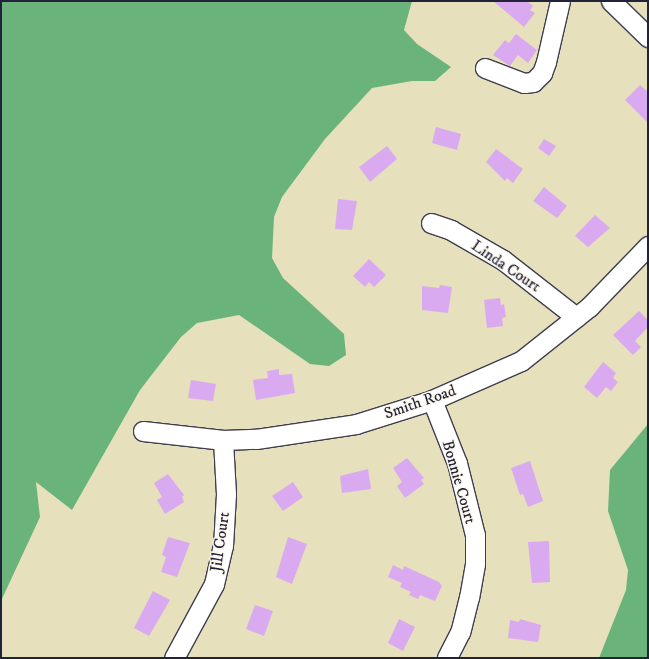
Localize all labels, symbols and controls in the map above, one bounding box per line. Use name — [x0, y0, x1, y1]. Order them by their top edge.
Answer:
street label: Linda Court — [468, 236, 544, 296]
street label: Smith Road — [382, 381, 458, 423]
street label: Bonnie Court — [438, 438, 480, 526]
street label: Jill Court — [206, 511, 234, 573]

